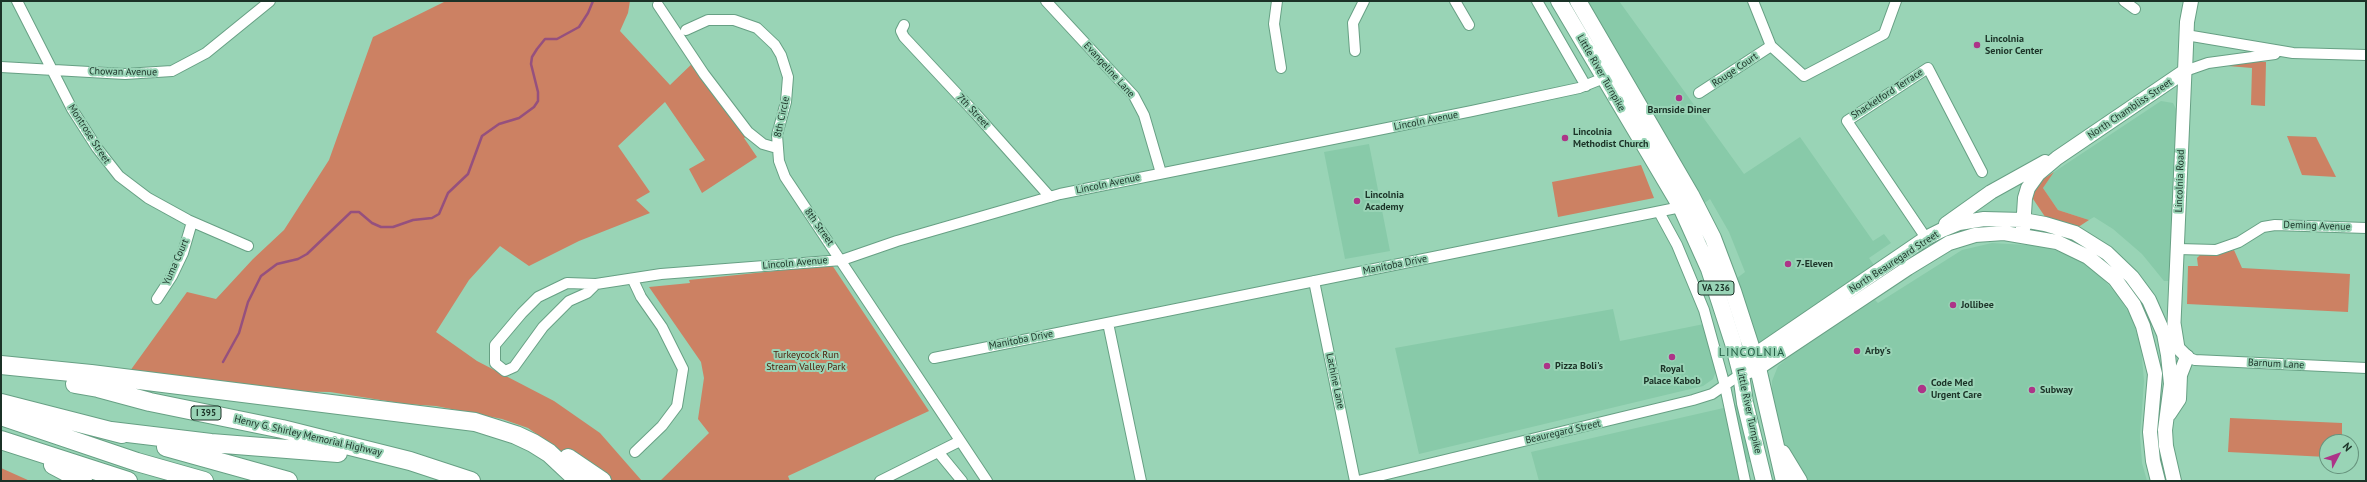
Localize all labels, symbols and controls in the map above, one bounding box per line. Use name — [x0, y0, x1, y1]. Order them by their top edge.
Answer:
street label: Little River Turnpike — [1574, 33, 1628, 113]
place label: Lincolnia Senior Center — [1985, 33, 2043, 56]
street label: Evangeline Lane — [1081, 40, 1137, 100]
marker: Lincolnia Senior Center — [1972, 40, 1982, 50]
street label: Rouge Court — [1710, 50, 1760, 90]
street label: Chowan Avenue — [89, 65, 157, 79]
street label: Shackelford Terrace — [1849, 66, 1925, 122]
street label: North Chambliss Street — [2086, 76, 2174, 142]
street label: 7th Street — [954, 91, 992, 131]
marker: Barnside Diner — [1674, 93, 1684, 103]
street label: 8th Circle — [772, 96, 792, 138]
street label: Montrose Street — [65, 102, 113, 166]
place label: Barnside Diner — [1648, 104, 1710, 116]
street label: Lincoln Avenue — [1393, 109, 1459, 133]
place label: Lincolnia Methodist Church — [1573, 126, 1648, 150]
marker: Lincolnia Methodist Church — [1560, 133, 1570, 143]
street label: Lincolnia Road — [2173, 149, 2187, 213]
street label: Lincoln Avenue — [1075, 171, 1141, 197]
place label: Lincolnia Academy — [1365, 189, 1404, 212]
marker: Lincolnia Academy — [1352, 196, 1362, 206]
street label: 8th Street — [802, 206, 836, 248]
street label: Deming Avenue — [2283, 219, 2351, 233]
street label: North Beauregard Street — [1847, 229, 1941, 295]
street label: Yuma Court — [161, 237, 191, 287]
street label: Manitoba Drive — [1362, 253, 1428, 277]
street label: Lincoln Avenue — [762, 254, 828, 272]
place label: 7-Eleven — [1796, 258, 1833, 270]
marker: 7-Eleven — [1783, 259, 1793, 269]
road number: VA 236 — [1698, 281, 1734, 295]
place label: Jollibee — [1961, 299, 1994, 311]
marker: Jollibee — [1948, 300, 1958, 310]
street label: Manitoba Drive — [988, 328, 1054, 352]
place label: Arby's — [1865, 345, 1891, 357]
district label: LINCOLNIA — [1719, 346, 1785, 360]
marker: Arby's — [1852, 346, 1862, 356]
park label: Turkeycock Run Stream Valley Park — [766, 349, 846, 372]
street label: Lachine Lane — [1323, 352, 1347, 410]
marker: Royal Palace Kabob — [1667, 352, 1677, 362]
street label: Barnum Lane — [2248, 357, 2304, 371]
place label: Pizza Boli's — [1555, 360, 1603, 372]
marker: Pizza Boli's — [1542, 361, 1552, 371]
place label: Royal Palace Kabob — [1643, 363, 1701, 386]
street label: Little River Turnpike — [1734, 368, 1764, 454]
place label: Code Med Urgent Care — [1931, 377, 1982, 400]
marker: Code Med Urgent Care — [1916, 383, 1928, 395]
place label: Subway — [2040, 384, 2073, 396]
marker: Subway — [2027, 385, 2037, 395]
road number: I 395 — [191, 406, 221, 420]
street label: Henry G. Shirley Memorial Highway — [233, 413, 383, 459]
street label: Beauregard Street — [1524, 417, 1602, 447]
north arrow — [2319, 434, 2359, 474]
text: N — [2340, 439, 2355, 454]

